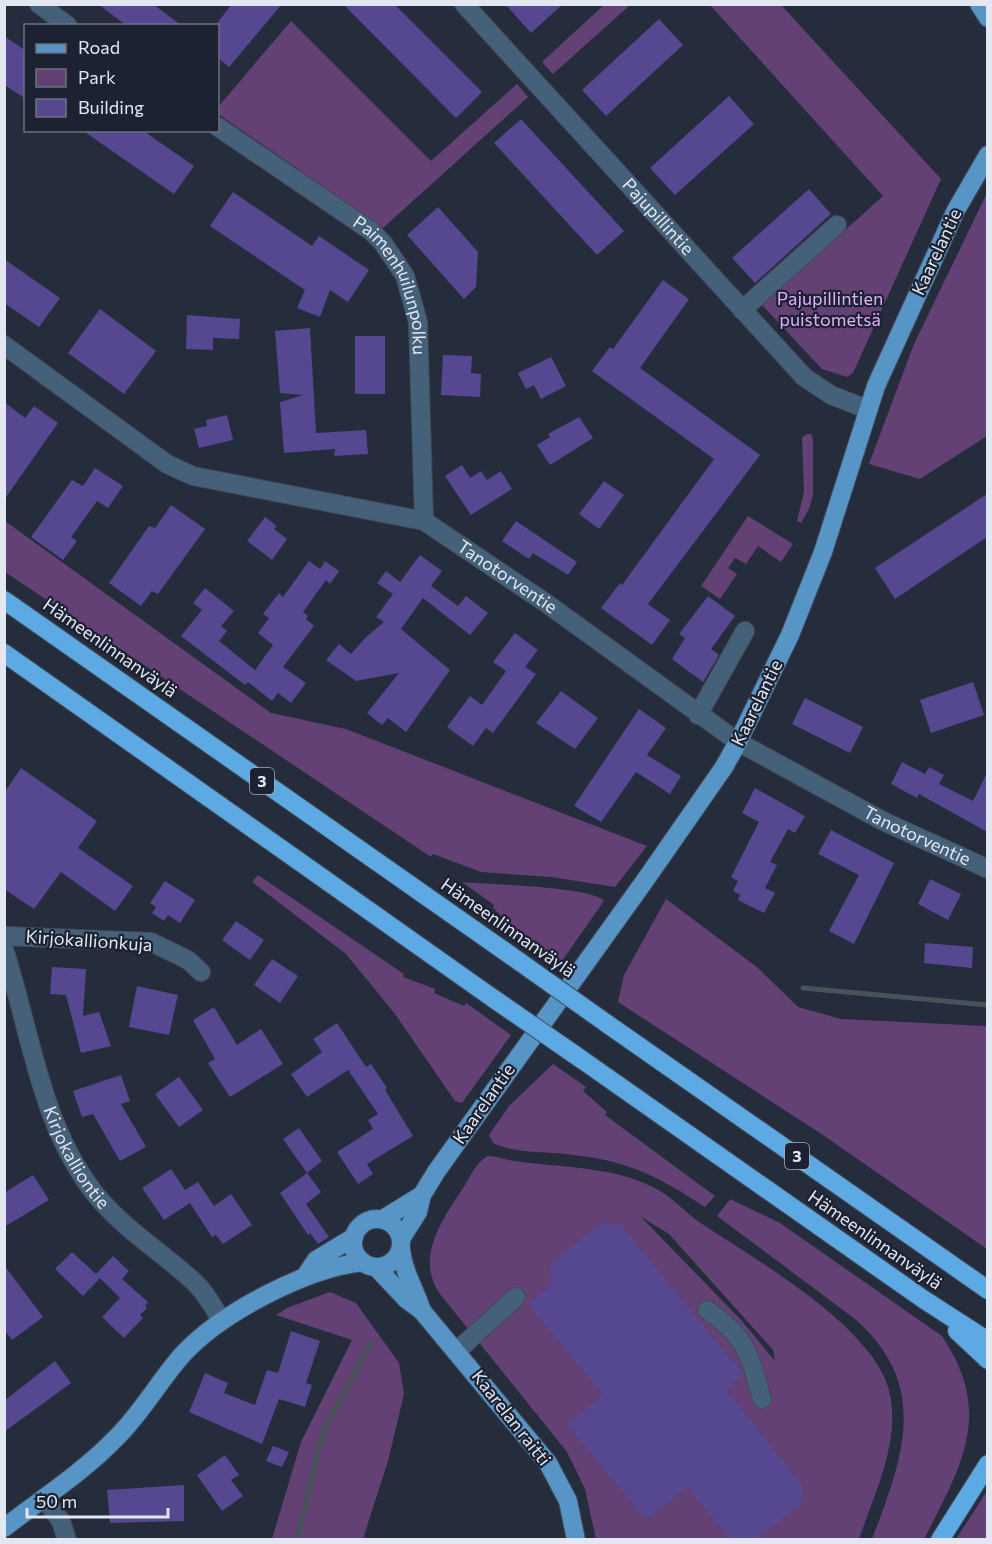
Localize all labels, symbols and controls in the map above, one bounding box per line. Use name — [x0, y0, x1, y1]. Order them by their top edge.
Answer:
legend — [24, 24, 219, 132]
text: Road — [78, 36, 120, 58]
text: Park — [78, 66, 116, 88]
text: Building — [78, 96, 144, 118]
street label: Pajupillintie — [618, 173, 699, 259]
street label: Kaarelantie — [906, 205, 966, 298]
street label: Paimenhuilunpolku — [349, 210, 431, 355]
park label: Pajupillintien puistometsä — [777, 287, 883, 330]
street label: Tanotorventie — [454, 535, 562, 618]
street label: Hämeenlinnanväylä — [39, 593, 182, 702]
street label: Kaarelantie — [726, 656, 786, 749]
road number: 3 — [250, 768, 274, 794]
street label: Tanotorventie — [860, 800, 974, 870]
street label: Hämeenlinnanväylä — [437, 873, 580, 982]
street label: Kirjokallionkuja — [25, 925, 153, 955]
street label: Kaarelantie — [447, 1059, 519, 1148]
street label: Kirjokalliontie — [40, 1103, 115, 1213]
road number: 3 — [785, 1143, 809, 1169]
street label: Hämeenlinnanväylä — [804, 1185, 947, 1294]
street label: Kaarelan raitti — [468, 1365, 556, 1470]
scale bar — [27, 1481, 168, 1519]
text: 50 m — [36, 1490, 77, 1512]

